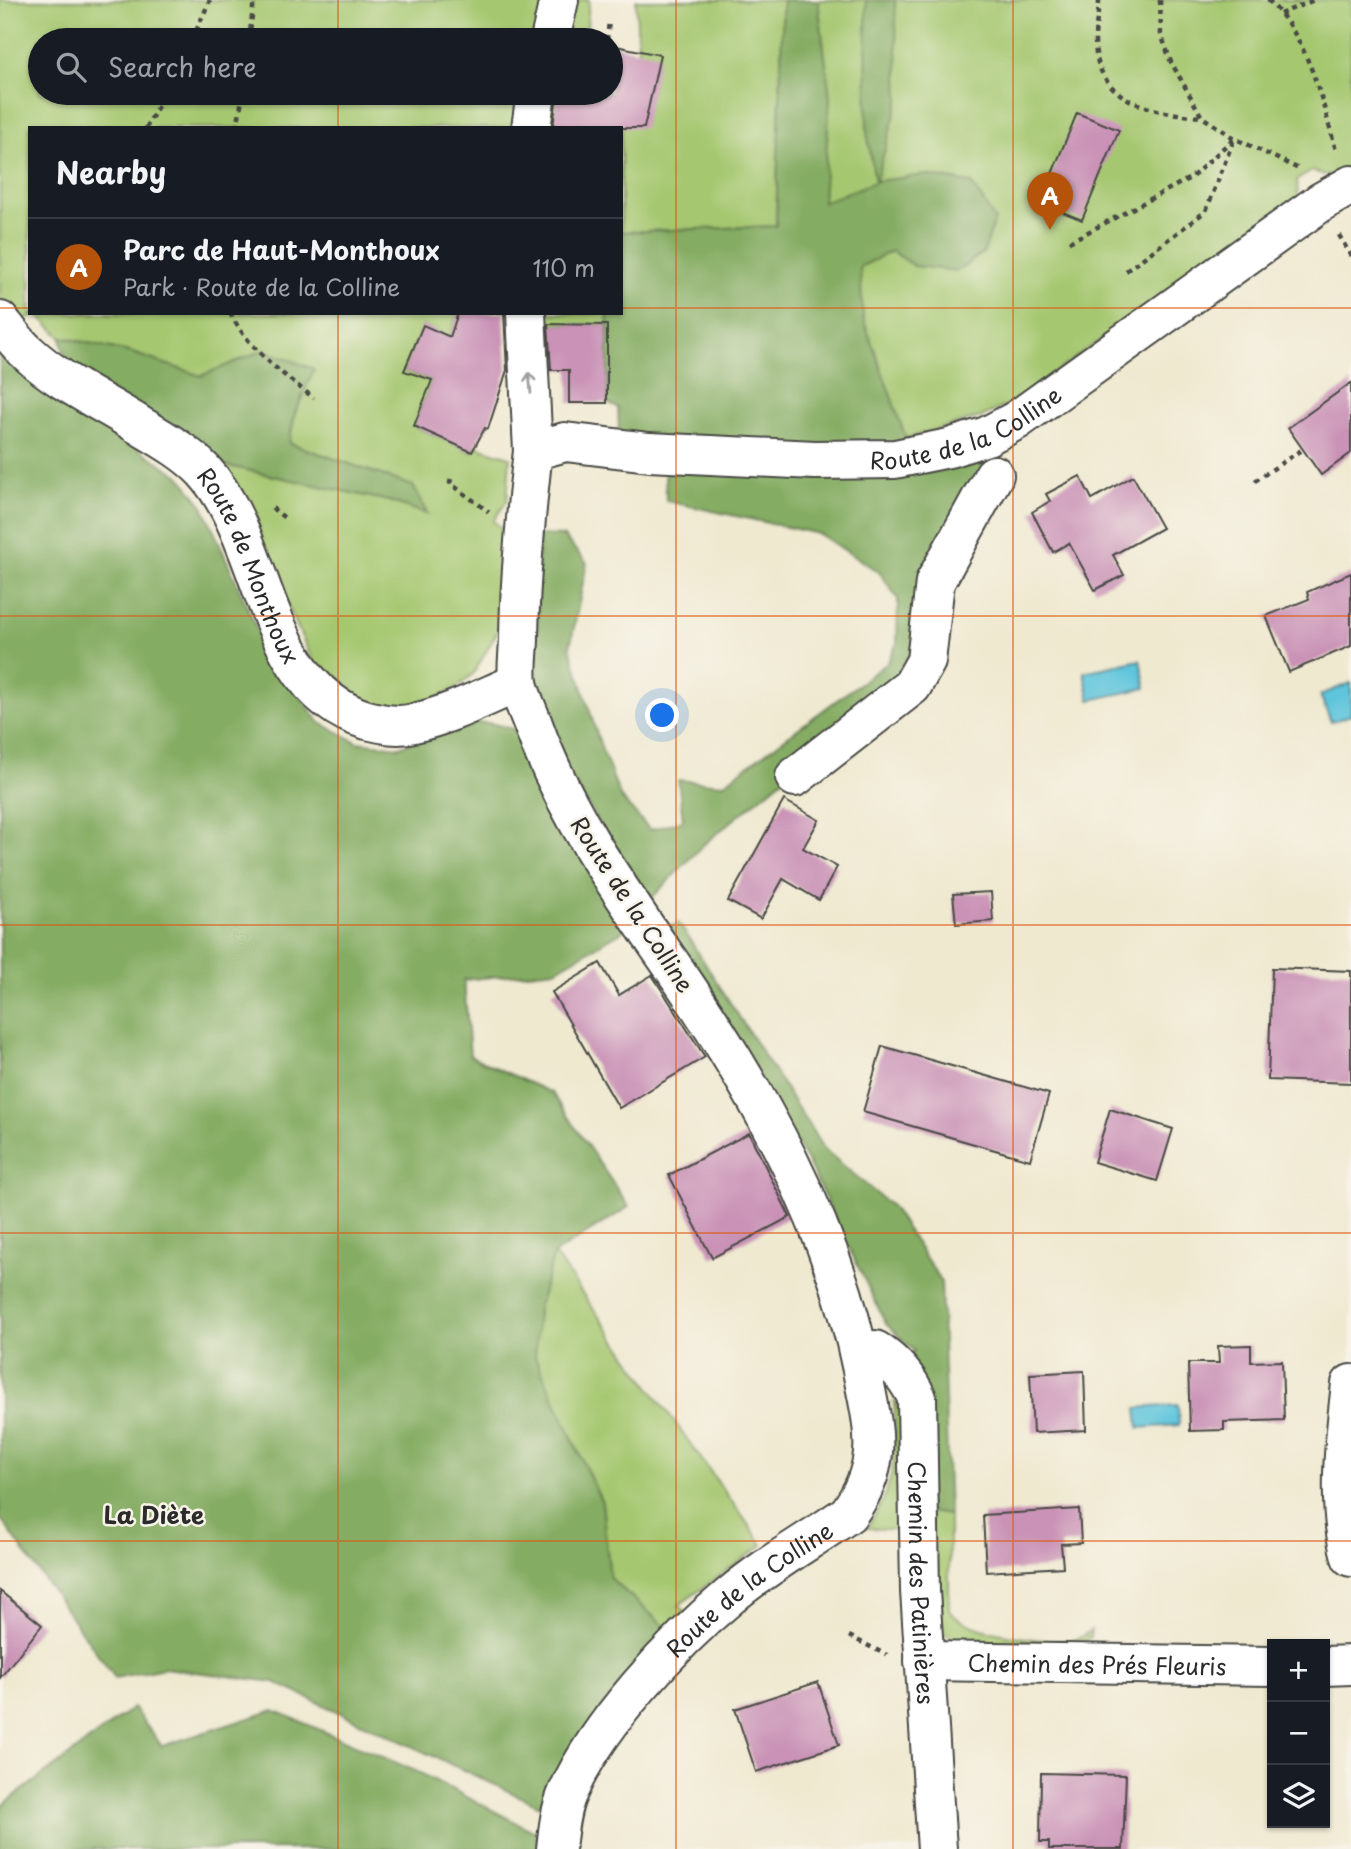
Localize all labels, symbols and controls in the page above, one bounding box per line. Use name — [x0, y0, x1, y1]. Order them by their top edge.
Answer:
search box — [28, 28, 623, 105]
text: Search here — [108, 47, 257, 86]
icon: search — [52, 48, 90, 86]
text: Nearby — [56, 149, 166, 194]
pin: A — [1027, 172, 1073, 230]
text: Parc de Haut-Monthoux — [123, 230, 439, 269]
text: A — [70, 250, 88, 285]
text: 110 m — [533, 250, 595, 285]
text: Park · Route de la Colline — [123, 269, 400, 304]
one-way arrow — [523, 372, 536, 395]
street label: Route de la Colline — [869, 376, 1068, 477]
street label: Route de Monthoux — [190, 459, 310, 670]
your location — [645, 698, 679, 732]
street label: Route de la Colline — [563, 809, 703, 999]
street label: Chemin des Patinières — [900, 1461, 945, 1705]
district label: La Diète — [104, 1496, 204, 1532]
street label: Route de la Colline — [657, 1512, 840, 1665]
map controls — [1267, 1639, 1330, 1828]
button: + — [1267, 1639, 1330, 1702]
street label: Chemin des Prés Fleuris — [967, 1644, 1227, 1683]
button: − — [1267, 1702, 1330, 1765]
button: layers — [1267, 1765, 1330, 1828]

